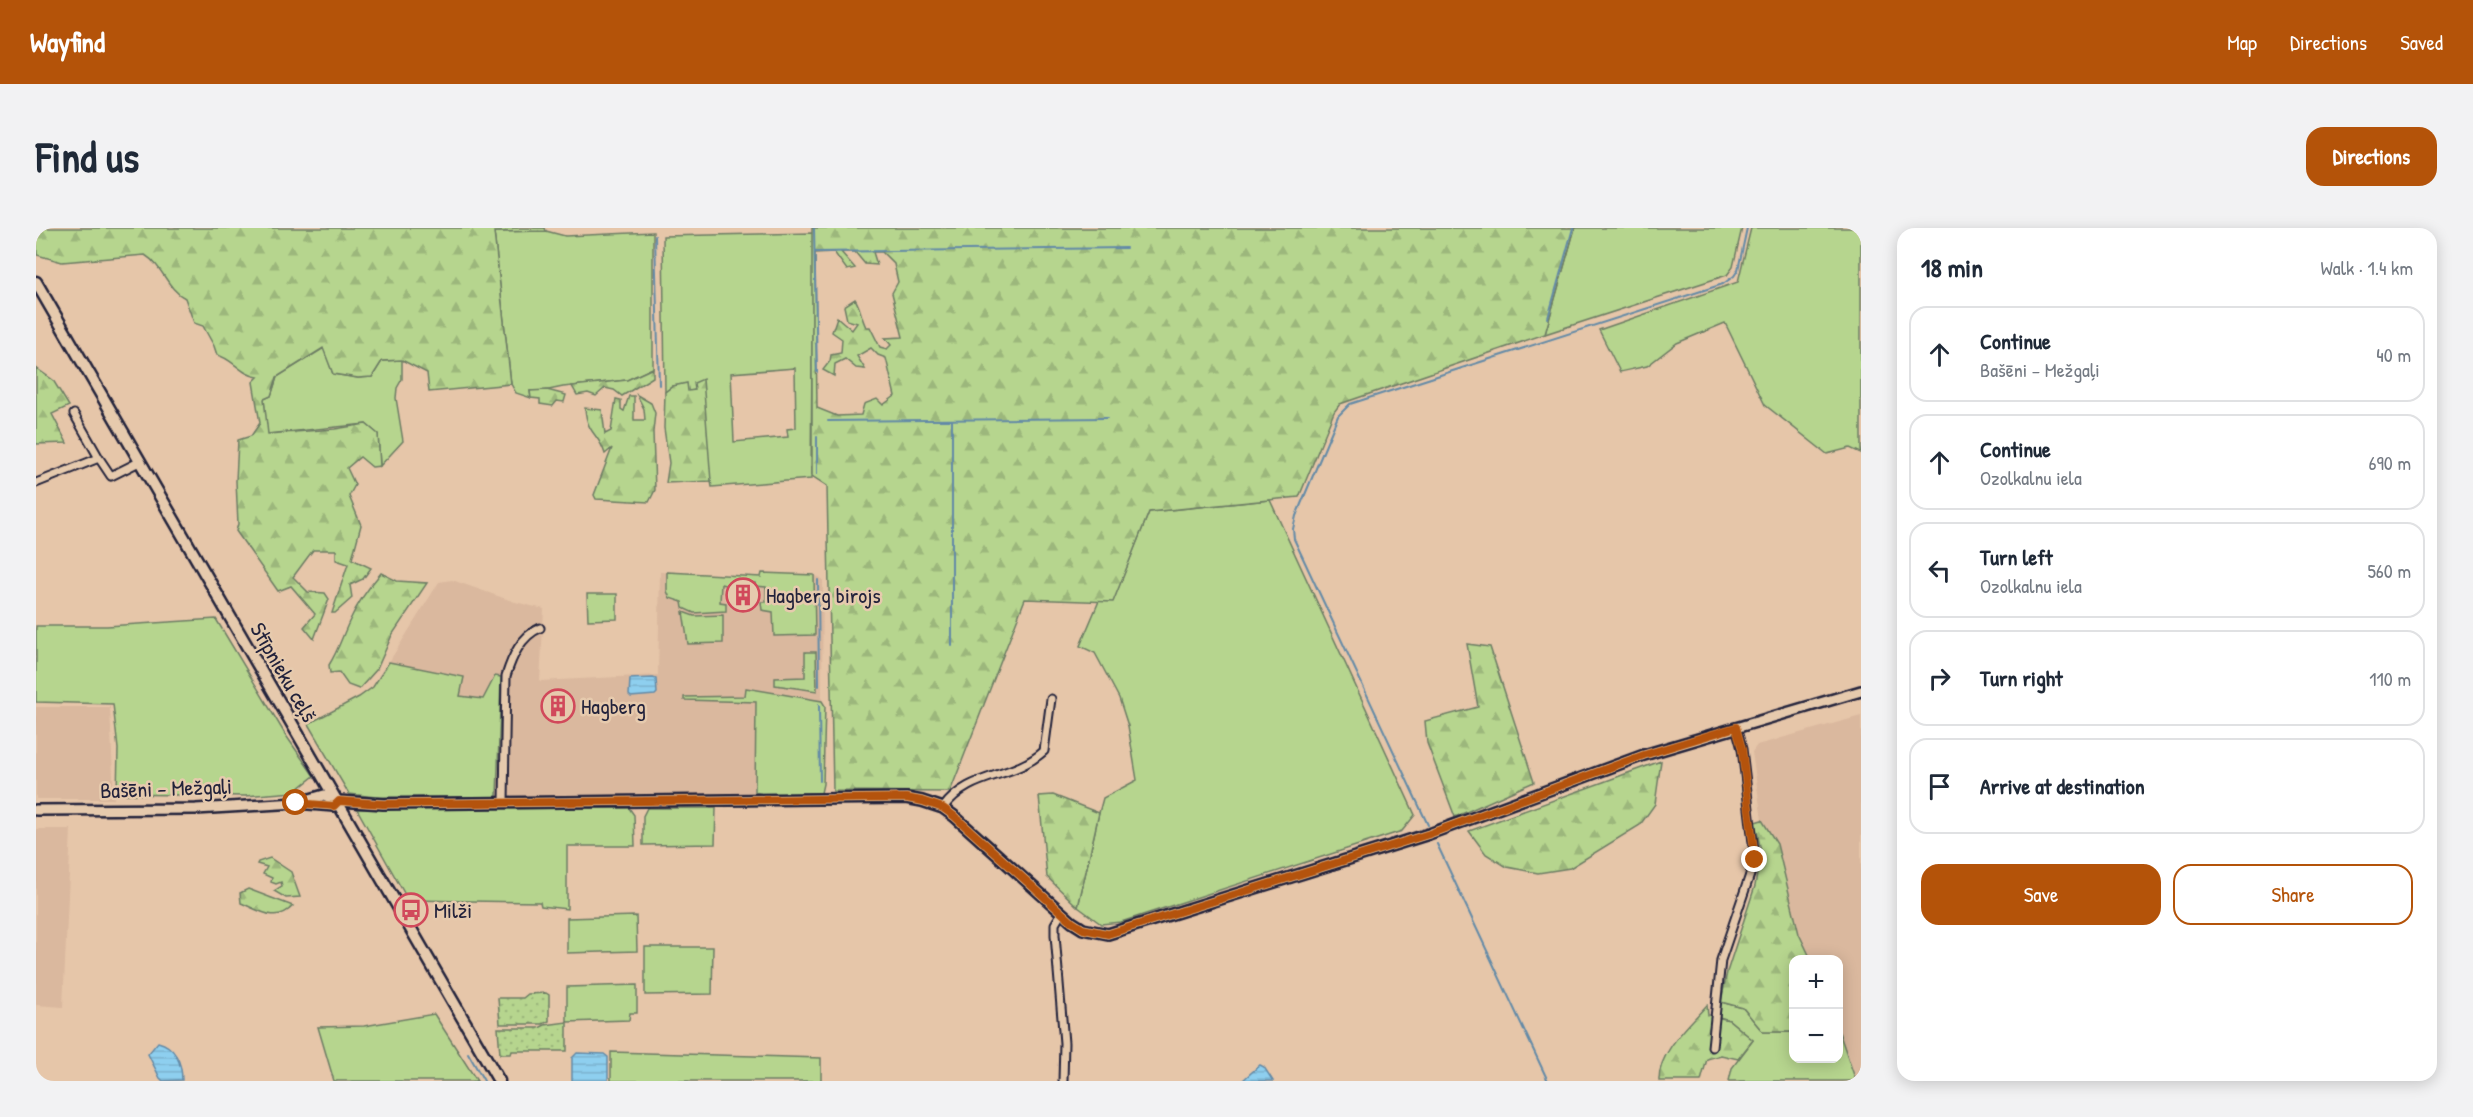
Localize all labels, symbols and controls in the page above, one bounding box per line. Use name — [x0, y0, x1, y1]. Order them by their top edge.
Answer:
text: Wayfind — [30, 23, 105, 61]
text: Map — [2227, 28, 2257, 57]
text: Directions — [2290, 28, 2367, 57]
text: Saved — [2400, 28, 2443, 57]
button: Directions — [2306, 127, 2437, 186]
text: Find us — [36, 128, 139, 185]
text: 18 min — [1921, 250, 1983, 285]
text: Walk · 1.4 km — [2320, 254, 2413, 281]
text: Continue — [1980, 326, 2051, 356]
icon: ahead — [1923, 338, 1956, 371]
text: 40 m — [2376, 341, 2411, 368]
text: Bašēni – Mežgaļi — [1980, 356, 2100, 383]
text: Continue — [1980, 434, 2051, 464]
icon: ahead — [1923, 446, 1956, 479]
text: 690 m — [2369, 449, 2411, 476]
text: Ozolkalnu iela — [1980, 464, 2082, 491]
text: Turn left — [1980, 542, 2053, 572]
icon: left — [1923, 554, 1956, 587]
text: 560 m — [2367, 557, 2411, 584]
text: Ozolkalnu iela — [1980, 572, 2082, 599]
building icon: Hagberg birojs — [725, 577, 761, 613]
place label: Hagberg birojs — [766, 580, 881, 610]
street label: Stīpnieku ceļš — [243, 617, 325, 727]
icon: right — [1923, 662, 1956, 695]
text: Turn right — [1980, 663, 2063, 693]
text: 110 m — [2369, 665, 2411, 692]
building icon: Hagberg — [540, 688, 576, 724]
place label: Hagberg — [581, 691, 646, 721]
icon: arrive — [1923, 770, 1956, 803]
street label: Bašēni – Mežgaļi — [100, 771, 232, 805]
text: Arrive at destination — [1980, 771, 2145, 801]
route start — [282, 789, 308, 815]
route end — [1741, 846, 1767, 872]
button: Save — [1921, 864, 2161, 925]
button: Share — [2173, 864, 2413, 925]
bus stop icon: Milži — [393, 892, 429, 928]
place label: Milži — [434, 895, 472, 925]
map controls — [1789, 955, 1843, 1063]
button: + — [1789, 955, 1843, 1009]
button: − — [1789, 1009, 1843, 1063]

